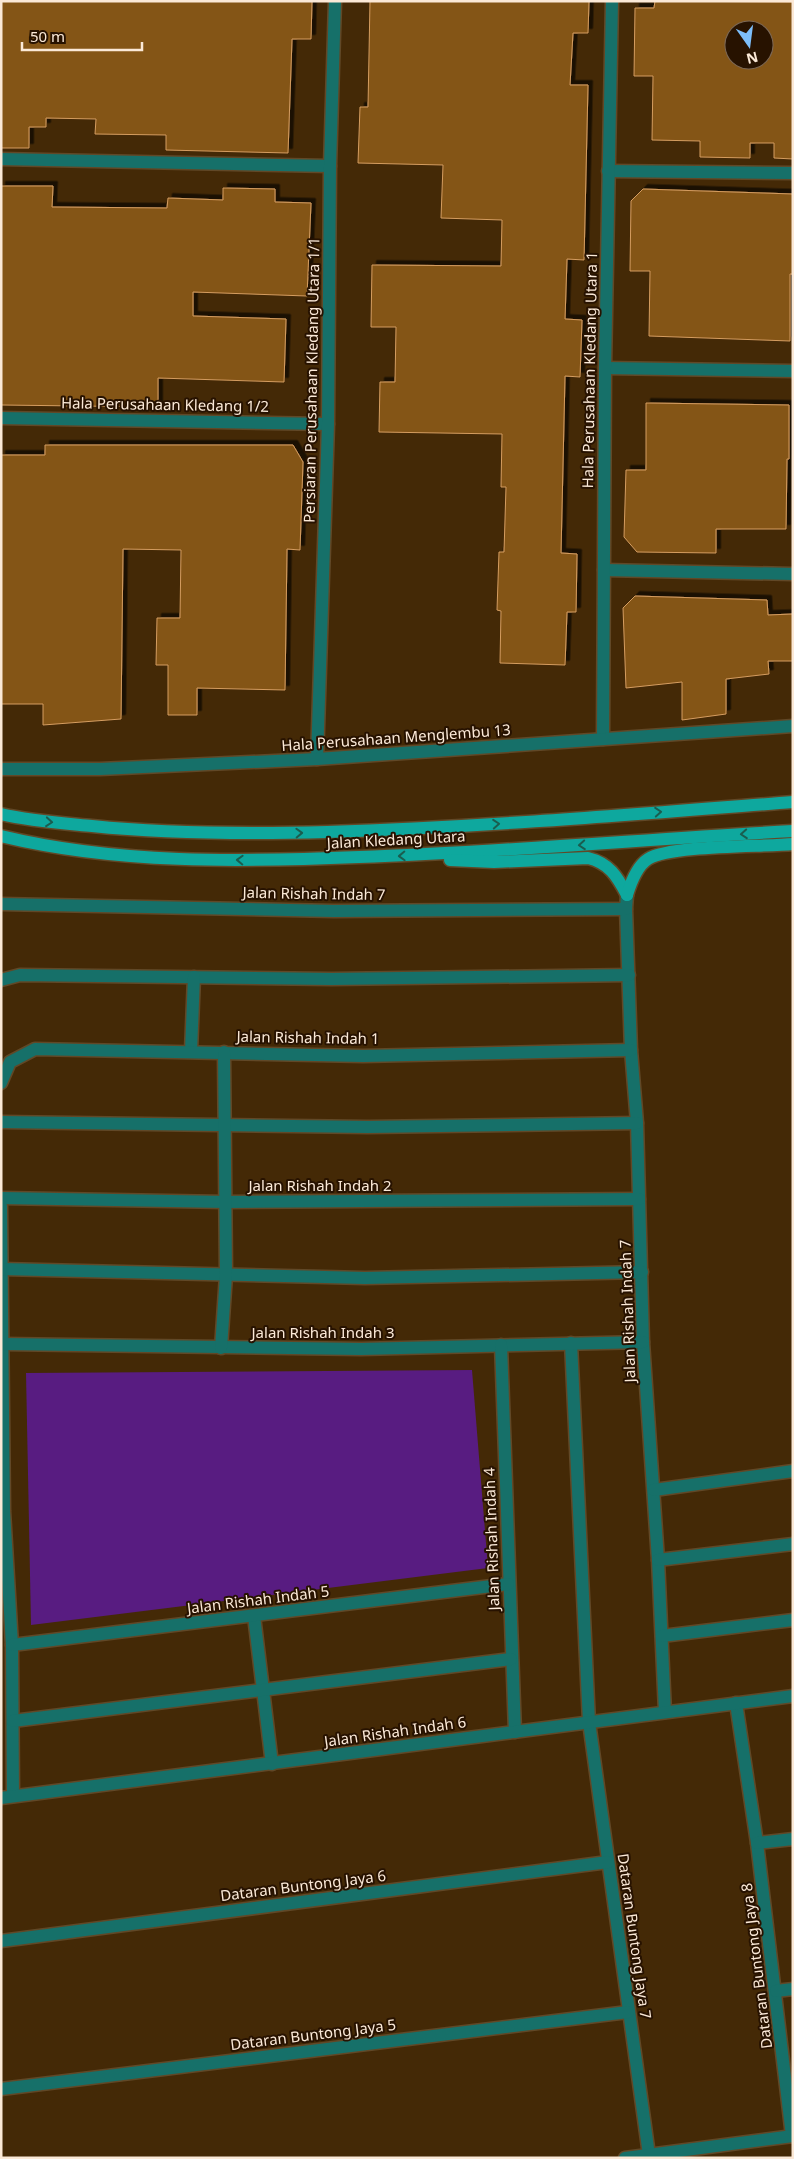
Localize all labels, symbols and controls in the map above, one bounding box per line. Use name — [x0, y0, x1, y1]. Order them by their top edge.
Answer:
scale bar — [22, 20, 142, 52]
north arrow — [724, 20, 774, 70]
text: 50 m — [30, 26, 65, 46]
text: N — [744, 48, 760, 69]
street label: Persiaran Perusahaan Kledang Utara 1/1 — [299, 237, 323, 523]
street label: Hala Perusahaan Kledang Utara 1 — [577, 251, 601, 489]
street label: Hala Perusahaan Kledang 1/2 — [61, 392, 269, 416]
street label: Hala Perusahaan Menglembu 13 — [281, 719, 511, 755]
one-way arrow — [654, 807, 662, 818]
one-way arrow — [46, 817, 54, 828]
one-way arrow — [492, 818, 500, 829]
street label: Jalan Kledang Utara — [324, 825, 466, 853]
one-way arrow — [296, 828, 303, 838]
one-way arrow — [740, 828, 748, 839]
one-way arrow — [578, 840, 586, 851]
one-way arrow — [398, 850, 406, 861]
one-way arrow — [236, 854, 244, 865]
street label: Jalan Rishah Indah 7 — [240, 882, 386, 904]
street label: Jalan Rishah Indah 1 — [234, 1026, 380, 1048]
street label: Jalan Rishah Indah 2 — [247, 1175, 391, 1195]
street label: Jalan Rishah Indah 7 — [615, 1239, 640, 1385]
street label: Jalan Rishah Indah 3 — [250, 1322, 394, 1342]
street label: Jalan Rishah Indah 4 — [478, 1467, 504, 1613]
street label: Jalan Rishah Indah 5 — [184, 1580, 330, 1618]
street label: Jalan Rishah Indah 6 — [321, 1711, 467, 1751]
street label: Dataran Buntong Jaya 7 — [613, 1852, 657, 2020]
street label: Dataran Buntong Jaya 6 — [219, 1865, 387, 1905]
street label: Dataran Buntong Jaya 8 — [736, 1882, 776, 2050]
street label: Dataran Buntong Jaya 5 — [229, 2014, 397, 2054]

